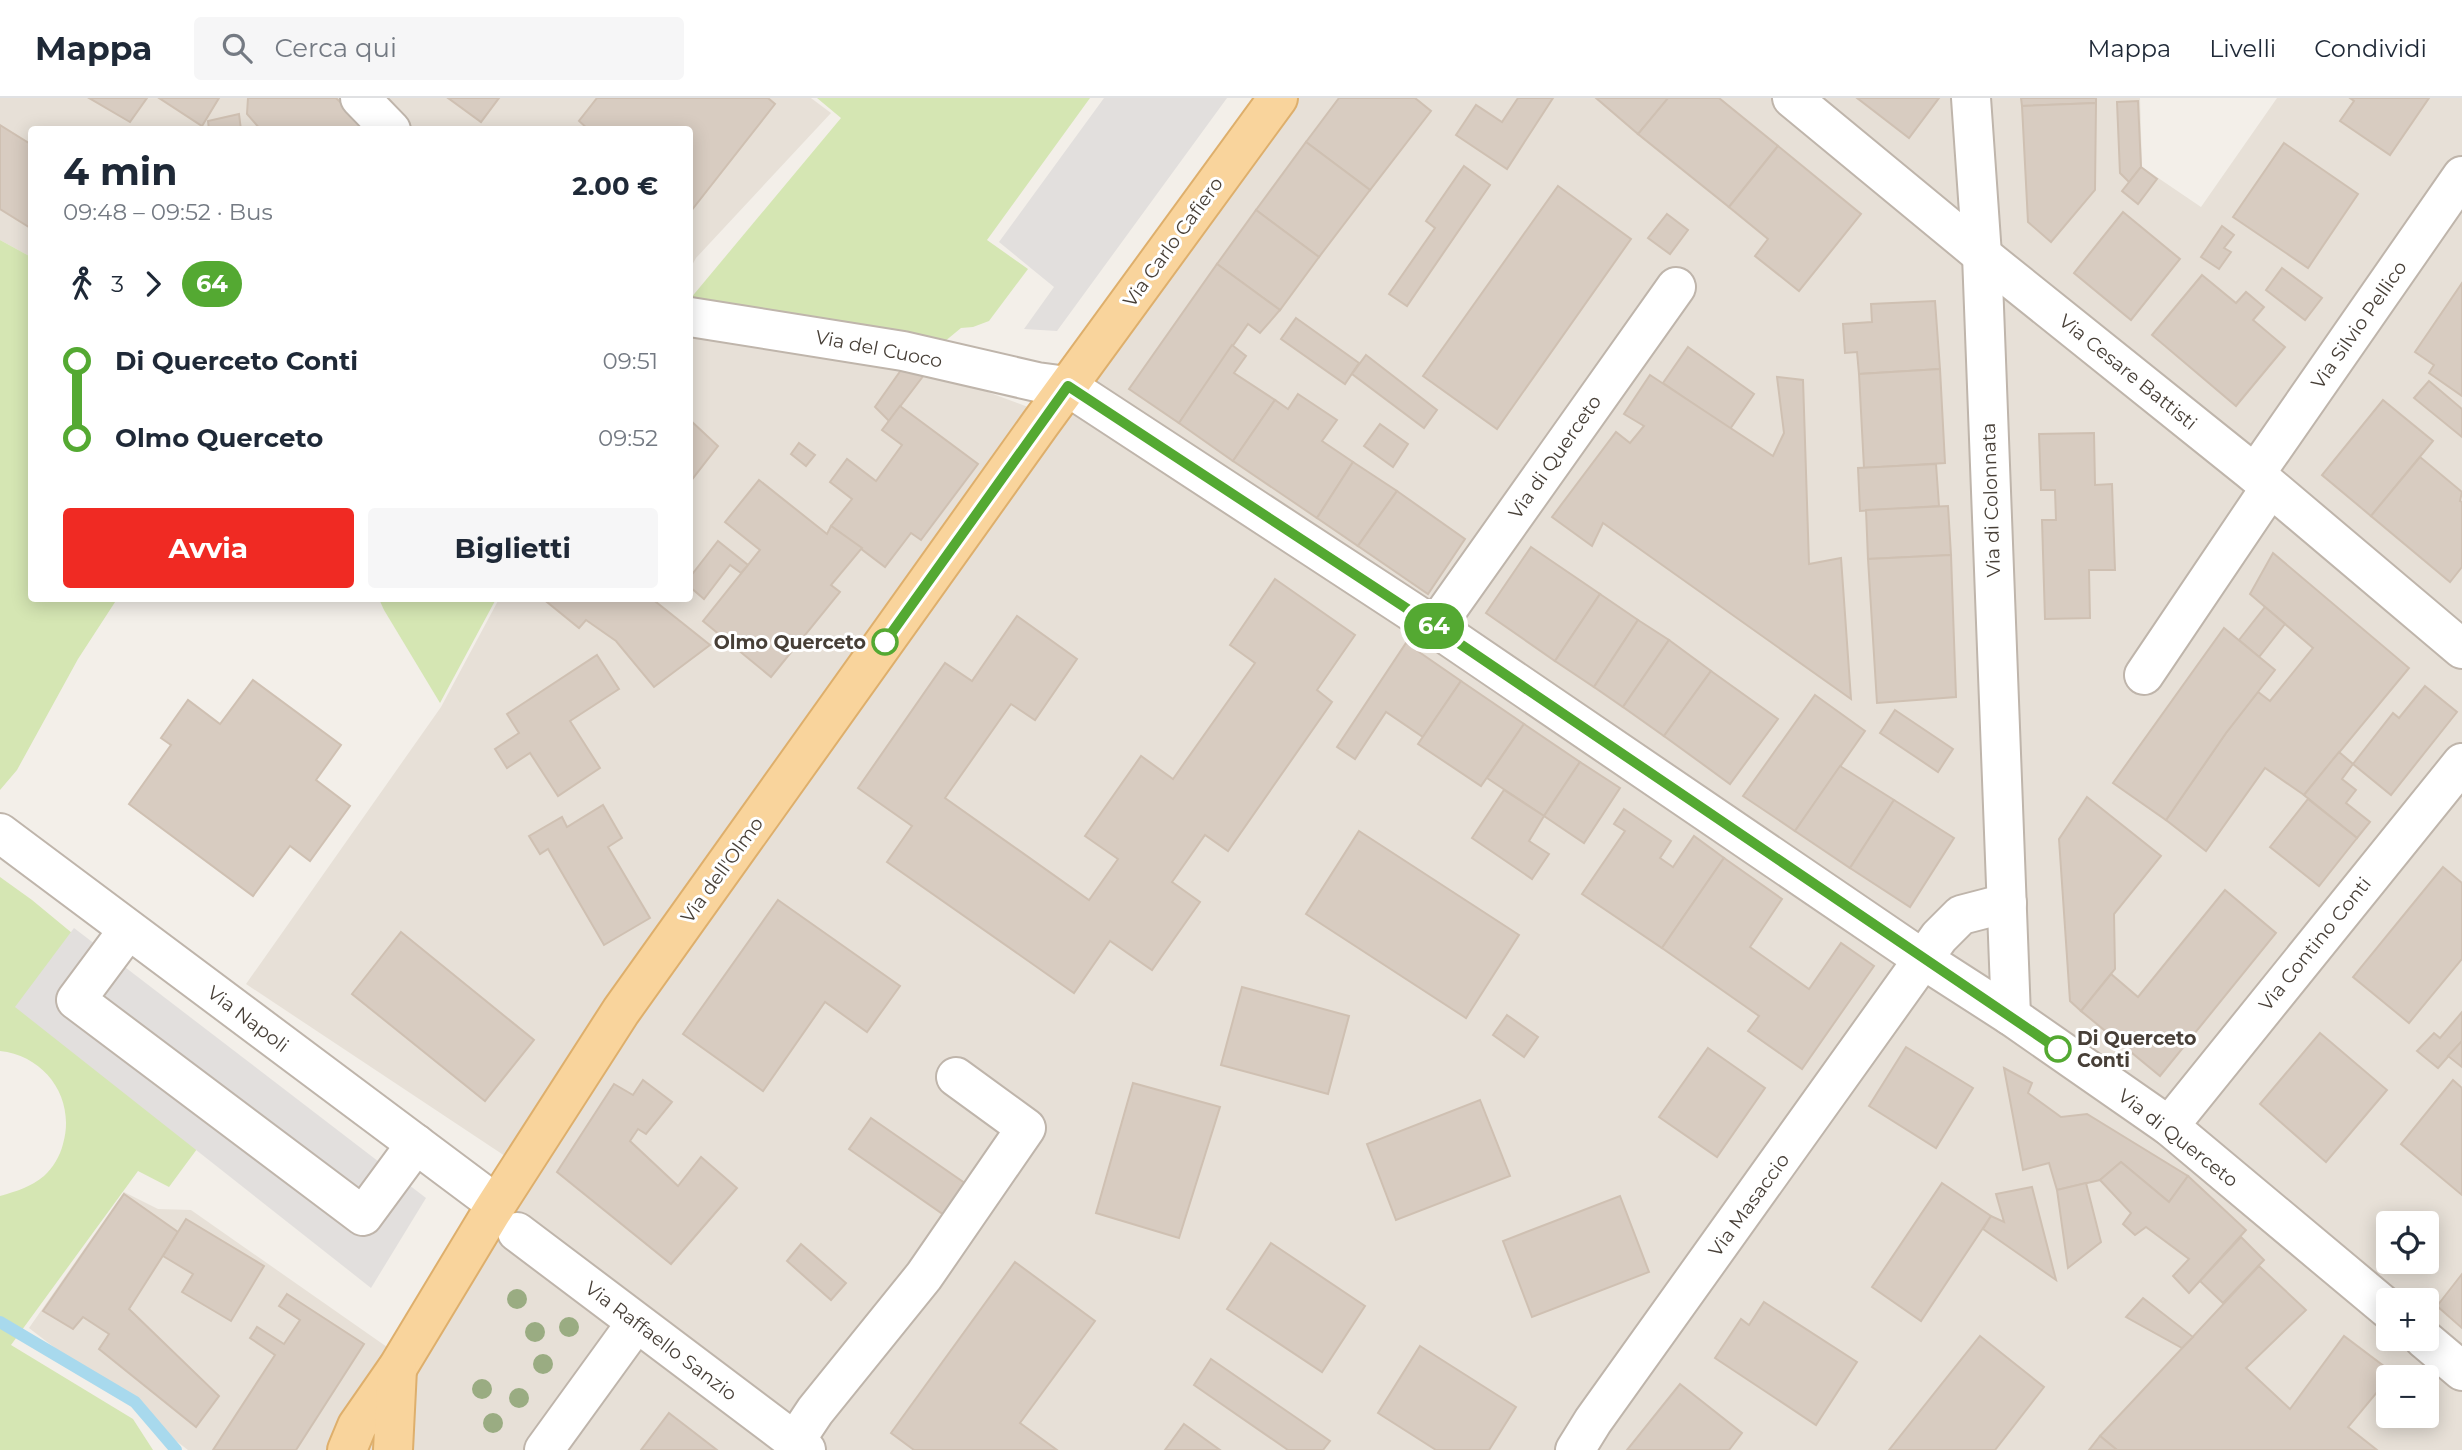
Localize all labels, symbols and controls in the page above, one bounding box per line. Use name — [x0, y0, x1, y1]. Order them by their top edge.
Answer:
search box — [194, 17, 684, 80]
text: Mappa — [35, 28, 152, 68]
icon: search — [218, 29, 256, 67]
text: Cerca qui — [274, 32, 397, 64]
text: Mappa — [2088, 34, 2171, 63]
text: Livelli — [2209, 34, 2276, 63]
text: Condividi — [2314, 34, 2427, 63]
text: 4 min — [63, 148, 178, 195]
text: 2.00 € — [572, 170, 658, 202]
street label: Via Carlo Cafiero — [1118, 172, 1228, 312]
text: 09:48 – 09:52 · Bus — [63, 198, 273, 226]
street label: Via Silvio Pellico — [2306, 256, 2412, 393]
icon: walk — [63, 265, 101, 303]
icon: forward — [134, 265, 172, 303]
text: 64 — [196, 269, 228, 298]
text: 3 — [111, 270, 124, 298]
street label: Via Cesare Battisti — [2054, 309, 2202, 435]
street label: Via del Cuoco — [814, 325, 945, 373]
text: Di Querceto Conti — [115, 345, 358, 377]
text: 09:51 — [603, 347, 658, 375]
street label: Via di Querceto — [1504, 391, 1606, 523]
text: Olmo Querceto — [115, 422, 323, 454]
street label: Via di Colonnata — [1977, 422, 2005, 578]
text: 09:52 — [598, 424, 658, 452]
button: Avvia — [63, 508, 354, 588]
button: Biglietti — [368, 508, 658, 588]
line badge: 64 — [1402, 603, 1466, 649]
text: 64 — [1418, 611, 1450, 640]
marker: Olmo Querceto — [872, 629, 898, 655]
place label: Olmo Querceto — [714, 631, 866, 654]
street label: Via dell'Olmo — [676, 812, 768, 928]
street label: Via Contino Conti — [2254, 873, 2376, 1015]
street label: Via Napoli — [203, 981, 293, 1057]
place label: Di Querceto Conti — [2077, 1027, 2196, 1072]
marker: Di Querceto Conti — [2045, 1036, 2071, 1062]
street label: Via di Querceto — [2113, 1084, 2243, 1192]
street label: Via Masaccio — [1704, 1149, 1794, 1261]
map controls — [2376, 1211, 2439, 1428]
button: locate — [2376, 1211, 2439, 1274]
street label: Via Raffaello Sanzio — [581, 1276, 741, 1406]
button: + — [2376, 1288, 2439, 1351]
button: − — [2376, 1365, 2439, 1428]

